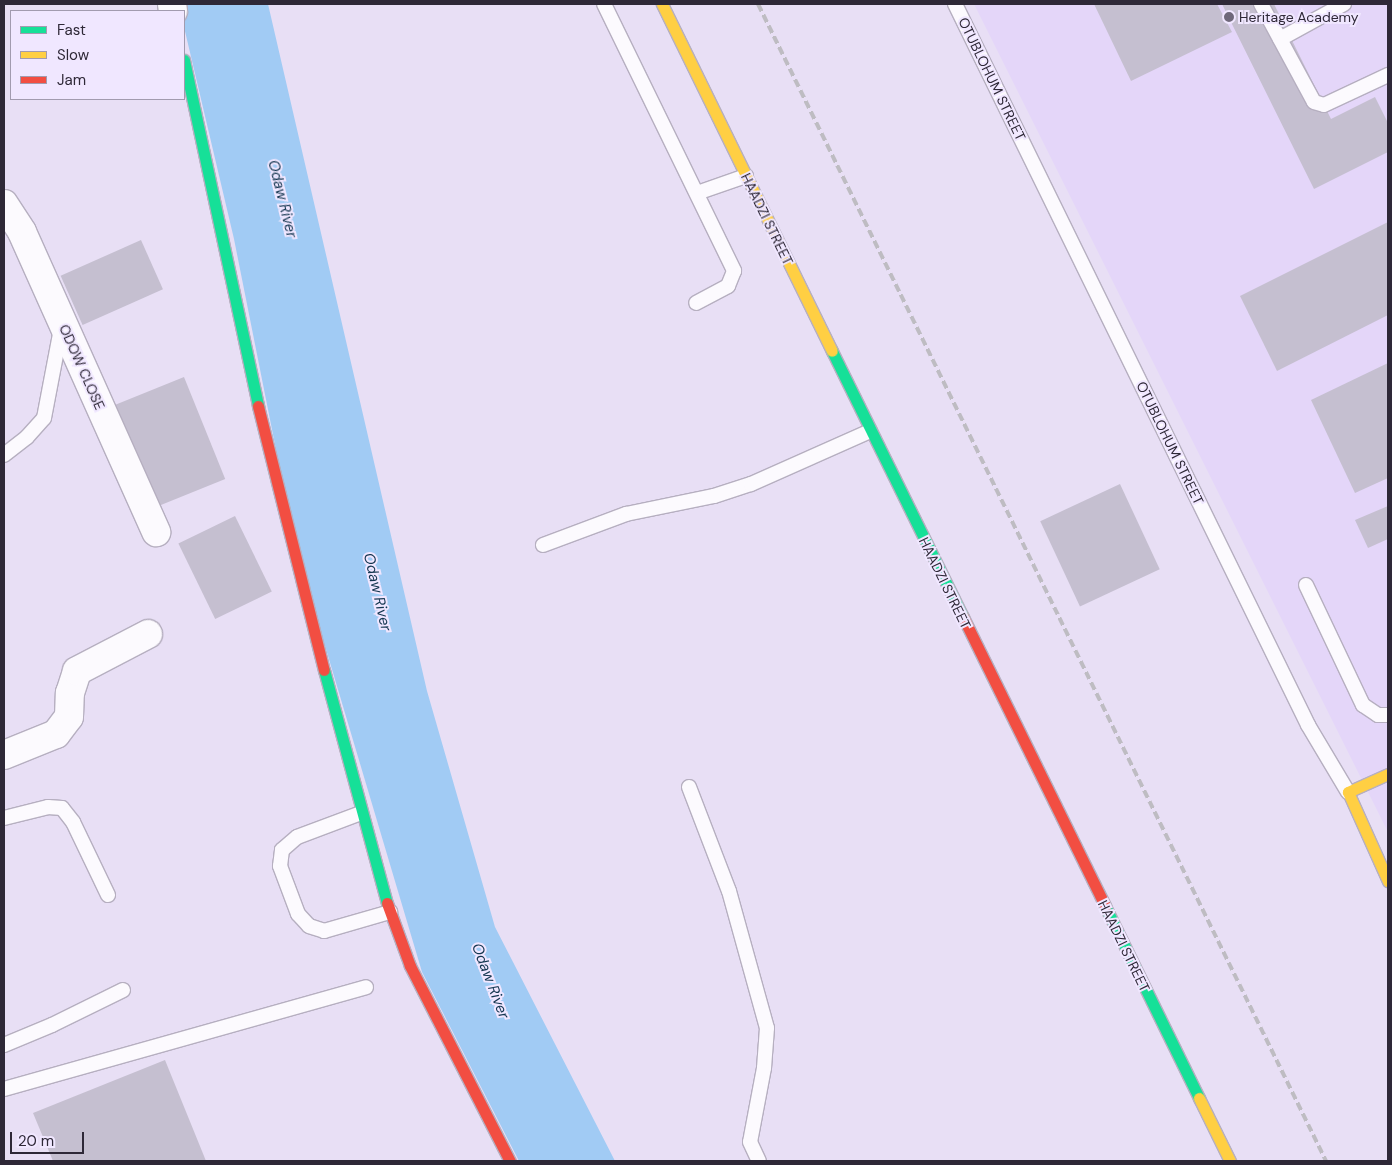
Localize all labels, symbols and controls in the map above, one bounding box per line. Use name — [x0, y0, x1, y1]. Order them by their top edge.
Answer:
place label: Heritage Academy — [1239, 9, 1359, 25]
legend — [10, 10, 185, 100]
marker: Heritage Academy — [1223, 11, 1235, 23]
street label: OTUBLOHUM STREET — [955, 15, 1029, 143]
text: Fast — [57, 20, 86, 40]
text: Slow — [57, 45, 89, 65]
text: Jam — [57, 70, 86, 90]
water label: Odaw River — [264, 158, 300, 240]
street label: HAADZI STREET — [738, 170, 796, 268]
street label: ODOW CLOSE — [56, 322, 108, 412]
street label: OTUBLOHUM STREET — [1133, 379, 1207, 507]
street label: HAADZI STREET — [916, 534, 974, 632]
water label: Odaw River — [359, 551, 395, 633]
street label: HAADZI STREET — [1095, 897, 1153, 995]
water label: Odaw River — [467, 941, 513, 1021]
scale bar — [12, 1122, 86, 1154]
text: 20 m — [18, 1131, 54, 1151]

